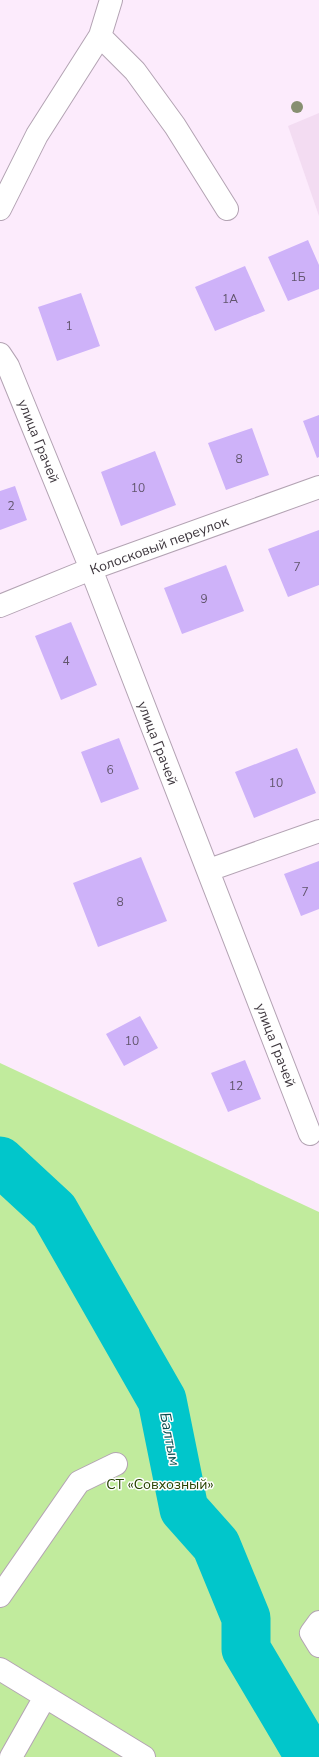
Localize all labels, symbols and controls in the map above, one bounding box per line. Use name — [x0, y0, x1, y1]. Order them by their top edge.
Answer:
house number: 1Б — [290, 269, 306, 285]
house number: 1А — [222, 291, 238, 307]
house number: 1 — [65, 318, 73, 334]
street label: улица Грачей — [13, 397, 64, 486]
house number: 8 — [235, 451, 243, 467]
house number: 10 — [131, 480, 145, 496]
house number: 2 — [7, 498, 15, 514]
street label: Колосковый переулок — [87, 511, 232, 579]
house number: 7 — [293, 559, 301, 575]
house number: 9 — [200, 591, 208, 607]
house number: 4 — [62, 653, 70, 669]
street label: улица Грачей — [133, 698, 182, 788]
house number: 6 — [106, 762, 114, 778]
house number: 10 — [269, 775, 283, 791]
house number: 7 — [301, 884, 309, 900]
house number: 8 — [116, 894, 124, 910]
street label: улица Грачей — [251, 1000, 300, 1090]
house number: 10 — [125, 1033, 139, 1049]
house number: 12 — [229, 1078, 243, 1094]
water label: Балтым — [155, 1411, 185, 1468]
park label: СТ «Совхозный» — [106, 1475, 214, 1494]

